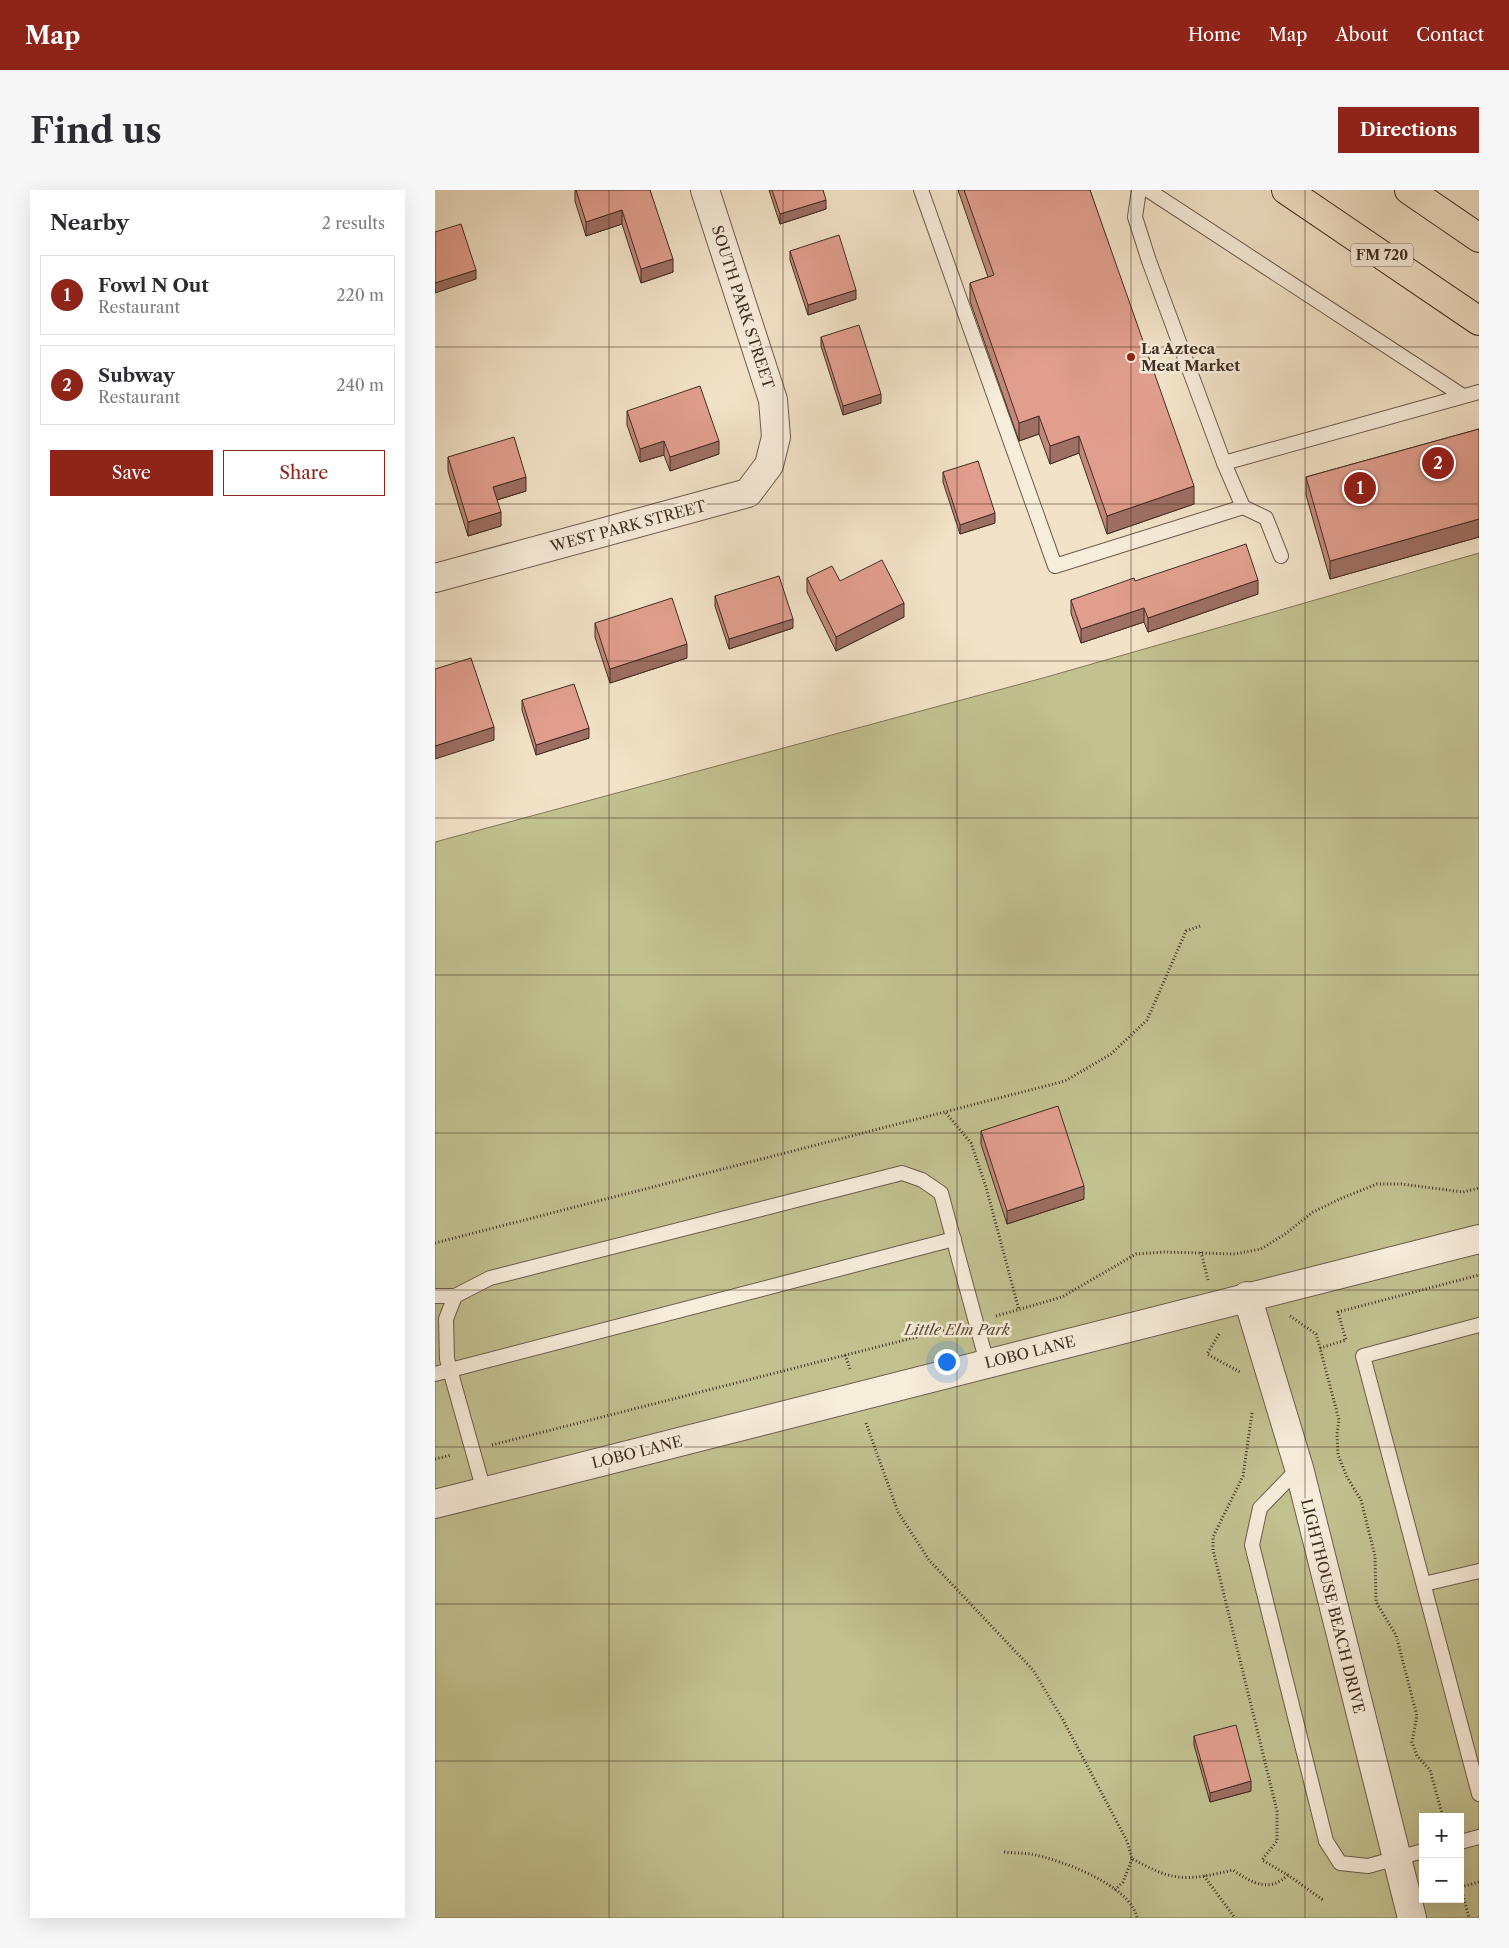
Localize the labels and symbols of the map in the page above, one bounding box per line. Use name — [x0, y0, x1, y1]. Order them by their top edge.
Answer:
street label: SOUTH PARK STREET — [708, 223, 779, 392]
road number: FM 720 — [1351, 244, 1413, 266]
place label: La Azteca Meat Market — [1141, 339, 1240, 375]
marker: La Azteca Meat Market — [1125, 351, 1137, 363]
pin: 2 — [1422, 444, 1454, 482]
pin: 1 — [1344, 469, 1376, 507]
street label: WEST PARK STREET — [547, 496, 709, 556]
park label: Little Elm Park — [903, 1320, 1010, 1339]
street label: LOBO LANE — [983, 1332, 1077, 1372]
your location — [934, 1349, 960, 1375]
street label: LOBO LANE — [590, 1432, 684, 1472]
street label: LIGHTHOUSE BEACH DRIVE — [1297, 1497, 1369, 1715]

